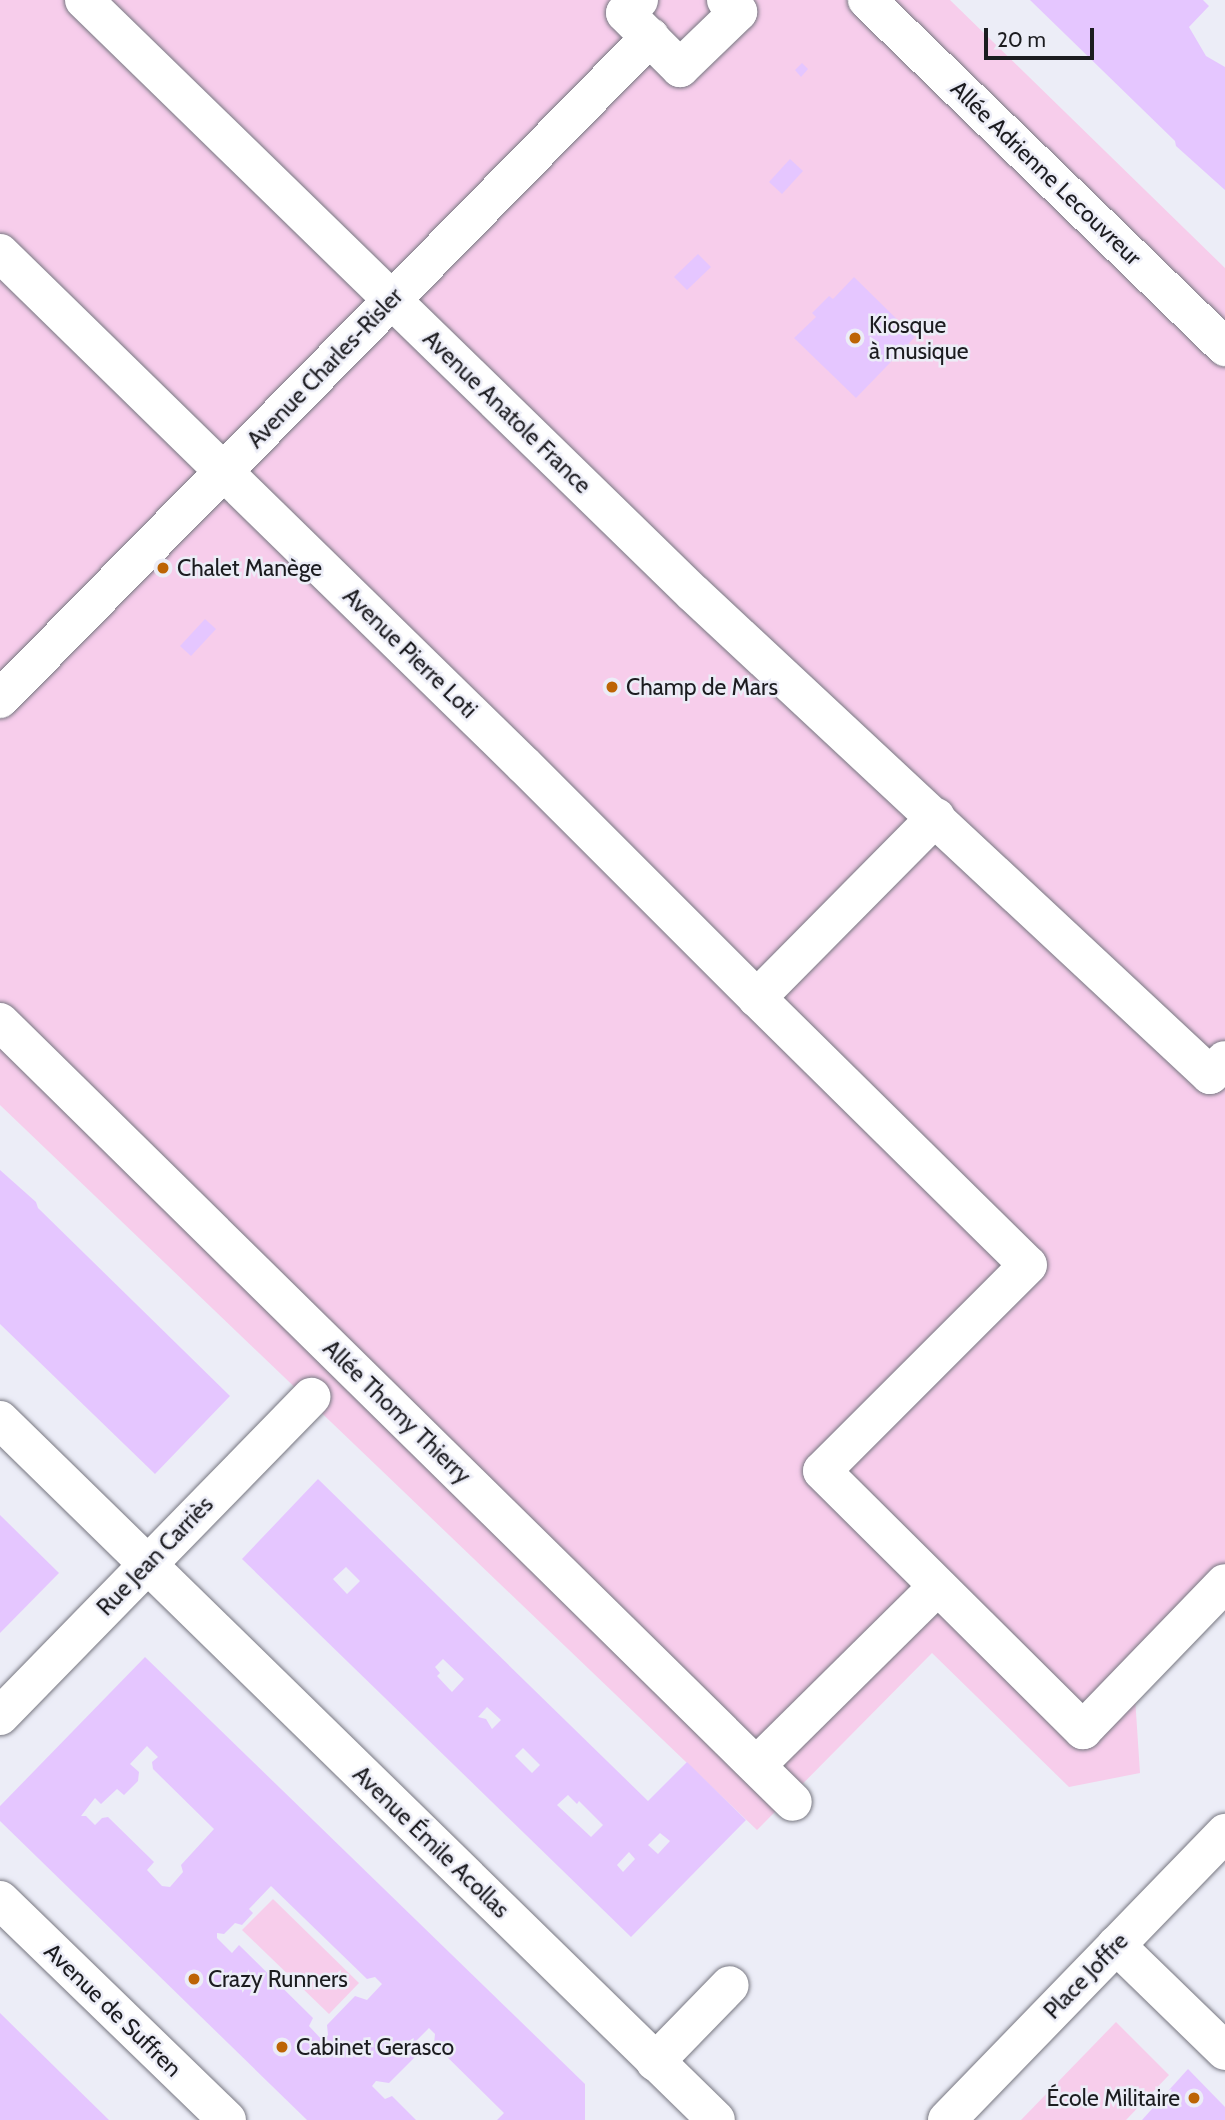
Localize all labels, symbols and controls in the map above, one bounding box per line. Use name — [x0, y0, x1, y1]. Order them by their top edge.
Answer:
scale bar — [987, 14, 1097, 58]
text: 20 m — [997, 27, 1046, 52]
street label: Allée Adrienne Lecouvreur — [945, 75, 1147, 271]
street label: Avenue Charles-Risler — [241, 282, 409, 454]
place label: Kiosque à musique — [869, 311, 968, 365]
street label: Avenue Anatole France — [417, 325, 597, 499]
marker: Kiosque à musique — [847, 330, 863, 346]
place label: Chalet Manège — [177, 554, 322, 582]
marker: Chalet Manège — [155, 560, 171, 576]
street label: Avenue Pierre Loti — [337, 582, 483, 724]
place label: Champ de Mars — [626, 673, 778, 701]
marker: Champ de Mars — [604, 679, 620, 695]
street label: Allée Thomy Thierry — [317, 1334, 477, 1490]
street label: Rue Jean Carriès — [91, 1491, 219, 1621]
street label: Avenue Émile Acollas — [347, 1760, 515, 1924]
street label: Place Joffre — [1038, 1927, 1134, 2025]
street label: Avenue de Suffren — [39, 1938, 187, 2082]
place label: Crazy Runners — [208, 1965, 348, 1993]
marker: Crazy Runners — [186, 1971, 202, 1987]
place label: Cabinet Gerasco — [296, 2033, 454, 2061]
marker: Cabinet Gerasco — [274, 2039, 290, 2055]
place label: École Militaire — [1046, 2084, 1180, 2112]
marker: École Militaire — [1186, 2090, 1202, 2106]

